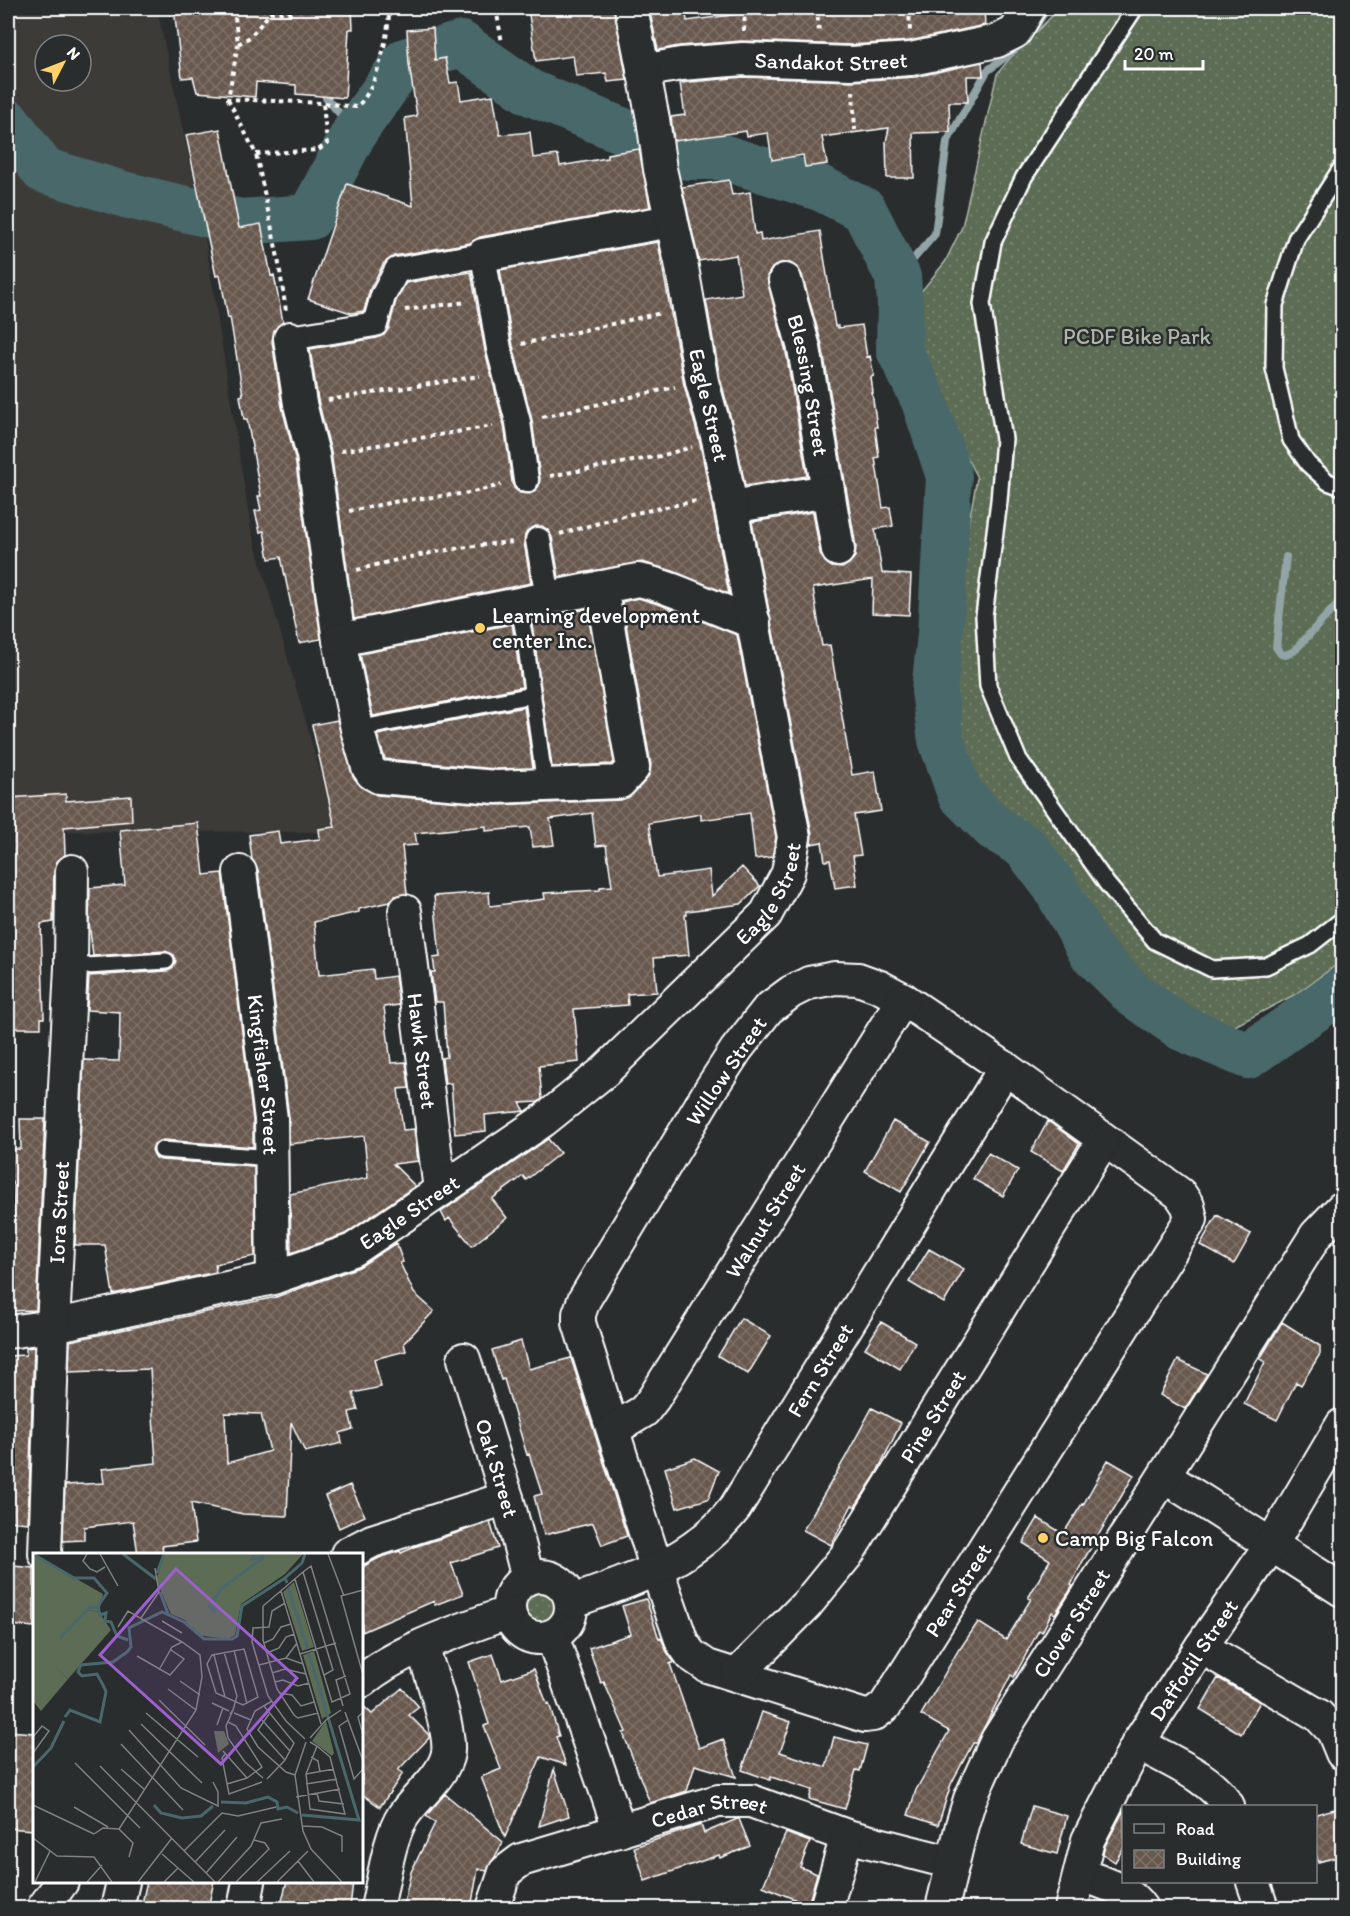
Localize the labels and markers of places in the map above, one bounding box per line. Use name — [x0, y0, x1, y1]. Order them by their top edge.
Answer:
place label: Learning development center Inc. — [492, 602, 700, 654]
marker: Learning development center Inc. — [473, 621, 487, 635]
place label: Camp Big Falcon — [1055, 1525, 1214, 1552]
marker: Camp Big Falcon — [1036, 1531, 1050, 1545]

